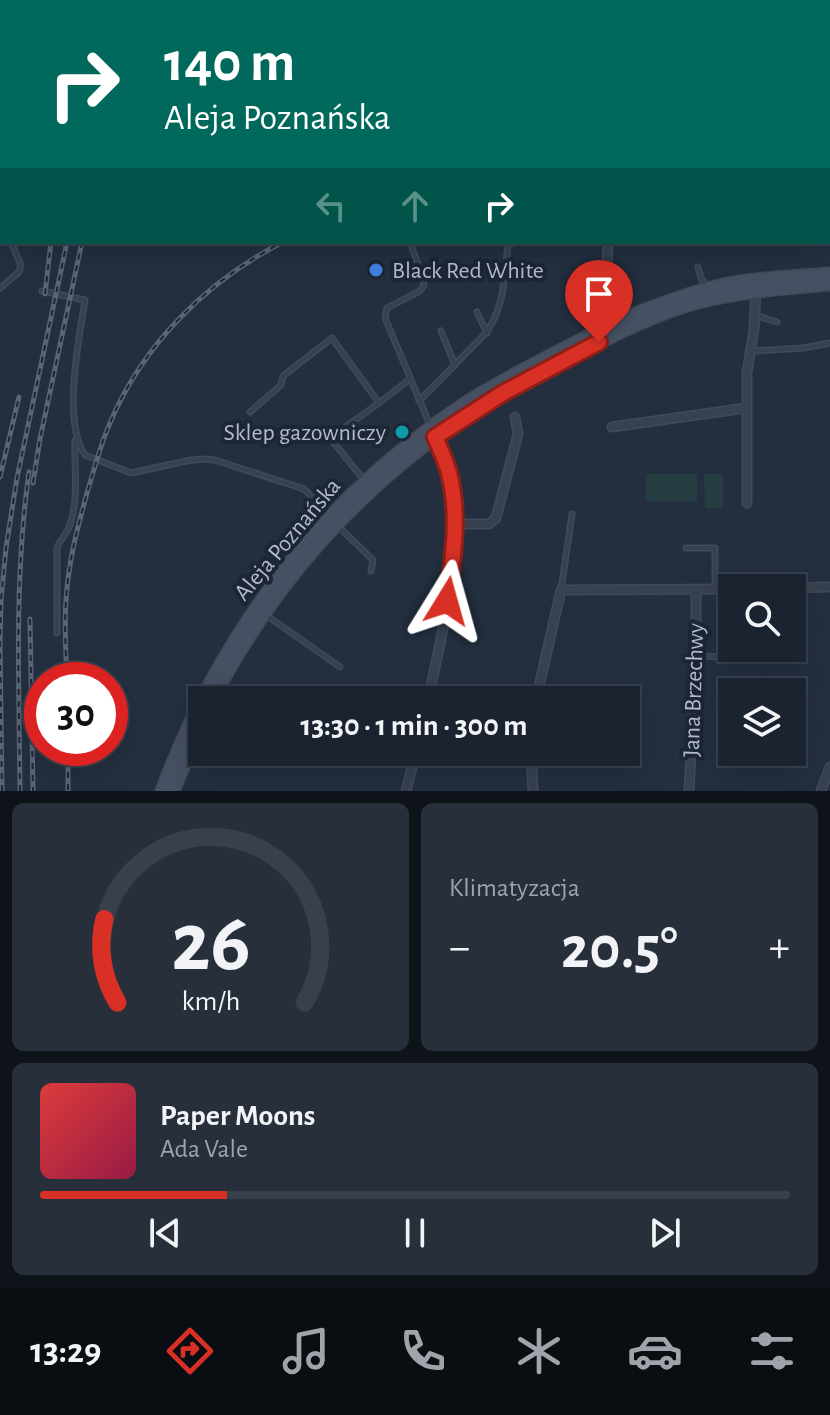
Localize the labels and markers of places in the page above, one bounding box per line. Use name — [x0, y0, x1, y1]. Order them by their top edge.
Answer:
place label: Black Red White — [392, 259, 544, 283]
pin — [565, 260, 633, 342]
marker: Black Red White — [367, 261, 385, 279]
place label: Sklep gazowniczy — [224, 421, 386, 445]
marker: Sklep gazowniczy — [393, 423, 411, 441]

